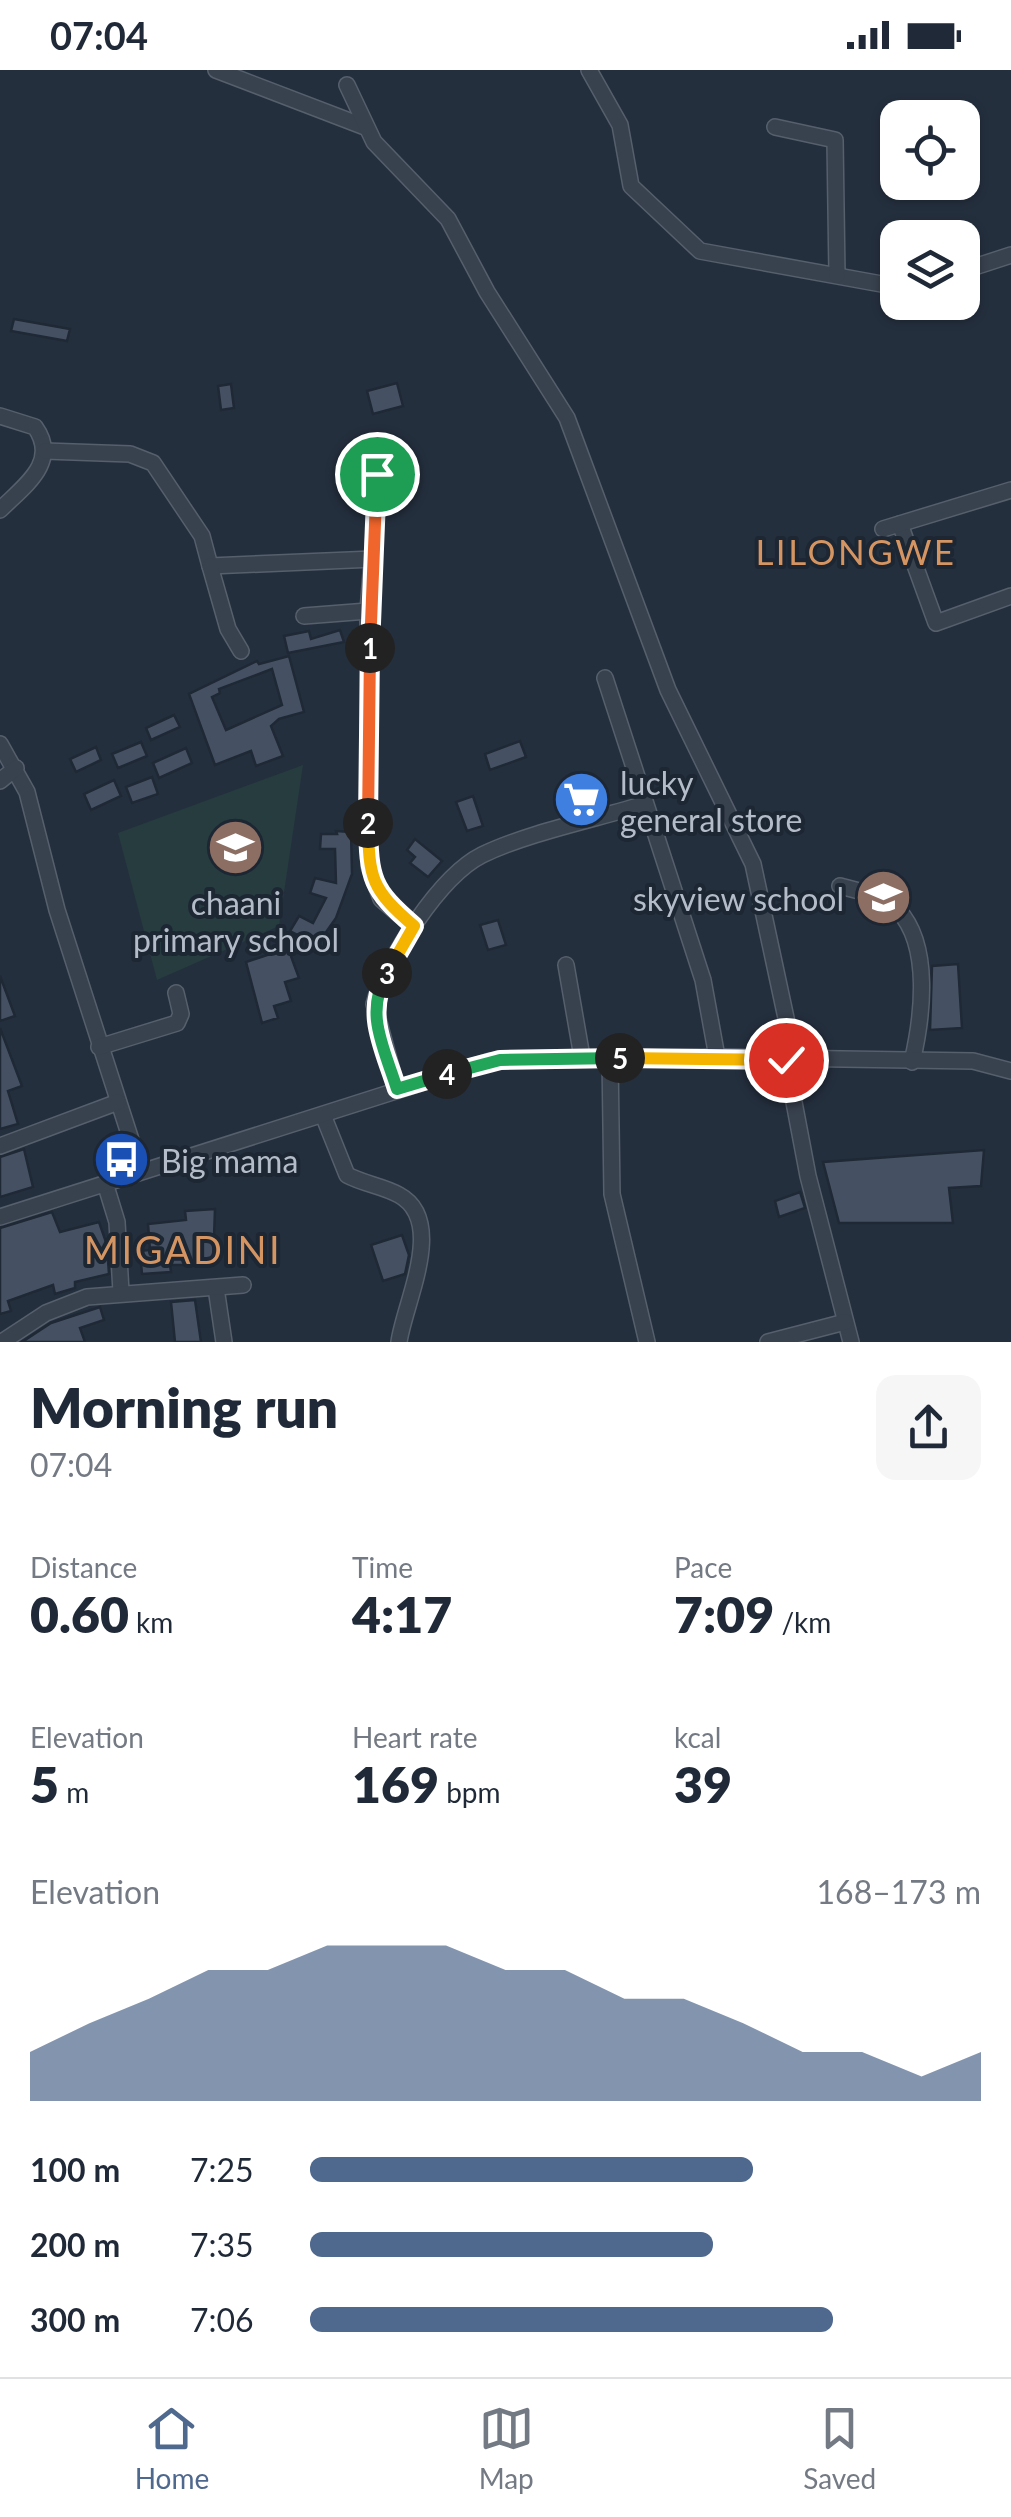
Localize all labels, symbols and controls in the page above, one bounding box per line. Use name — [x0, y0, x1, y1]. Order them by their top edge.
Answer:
text: 07:04 — [50, 12, 148, 58]
map controls — [880, 100, 980, 320]
button: locate — [880, 100, 980, 200]
button: layers — [880, 220, 980, 320]
pin — [335, 432, 420, 517]
icon: arrive — [350, 447, 405, 502]
district label: LILONGWE — [755, 530, 957, 572]
pin: 1 — [345, 623, 395, 673]
text: 1 — [362, 631, 378, 665]
place label: lucky general store — [620, 763, 802, 839]
supermarket icon: lucky general store — [551, 770, 611, 830]
pin: 2 — [343, 798, 393, 848]
text: 2 — [360, 806, 376, 840]
school or university icon: chaani primary school — [206, 818, 266, 878]
school or university icon: skyview school — [853, 868, 913, 928]
place label: skyview school — [633, 879, 844, 918]
place label: chaani primary school — [133, 883, 339, 959]
pin: 3 — [362, 948, 412, 998]
text: 3 — [379, 956, 395, 990]
pin — [744, 1018, 829, 1103]
pin: 5 — [595, 1033, 645, 1083]
icon: check — [759, 1033, 814, 1088]
text: 5 — [612, 1041, 628, 1075]
pin: 4 — [422, 1049, 472, 1099]
text: 4 — [439, 1057, 455, 1091]
bus stop icon: Big mama — [92, 1130, 152, 1190]
place label: Big mama — [161, 1141, 298, 1180]
district label: MIGADINI — [84, 1226, 282, 1272]
text: Morning run — [30, 1374, 338, 1440]
button: share — [876, 1375, 981, 1480]
text: 07:04 — [30, 1445, 112, 1484]
text: Distance — [30, 1550, 137, 1584]
text: Time — [352, 1550, 413, 1584]
text: Pace — [674, 1550, 732, 1584]
text: 0.60 — [30, 1584, 129, 1644]
text: 4:17 — [352, 1584, 452, 1644]
text: 7:09 — [674, 1584, 774, 1644]
text: km — [129, 1605, 173, 1639]
text: /km — [774, 1605, 831, 1639]
text: Elevation — [30, 1720, 144, 1754]
text: Heart rate — [352, 1720, 478, 1754]
text: kcal — [674, 1720, 721, 1754]
text: 5 — [30, 1754, 59, 1814]
text: 169 — [352, 1754, 439, 1814]
text: 39 — [674, 1754, 732, 1814]
text: m — [59, 1775, 89, 1809]
text: bpm — [439, 1775, 501, 1809]
text: Elevation — [30, 1872, 160, 1911]
text: 168–173 m — [817, 1872, 981, 1911]
text: 100 m — [30, 2150, 120, 2189]
text: 7:25 — [190, 2150, 254, 2189]
text: 200 m — [30, 2225, 120, 2264]
text: 7:35 — [190, 2225, 254, 2264]
text: 300 m — [30, 2300, 120, 2339]
text: 7:06 — [190, 2300, 254, 2339]
tab: Home — [135, 2401, 209, 2495]
tab: Map — [479, 2401, 534, 2495]
tab: Saved — [803, 2401, 876, 2495]

